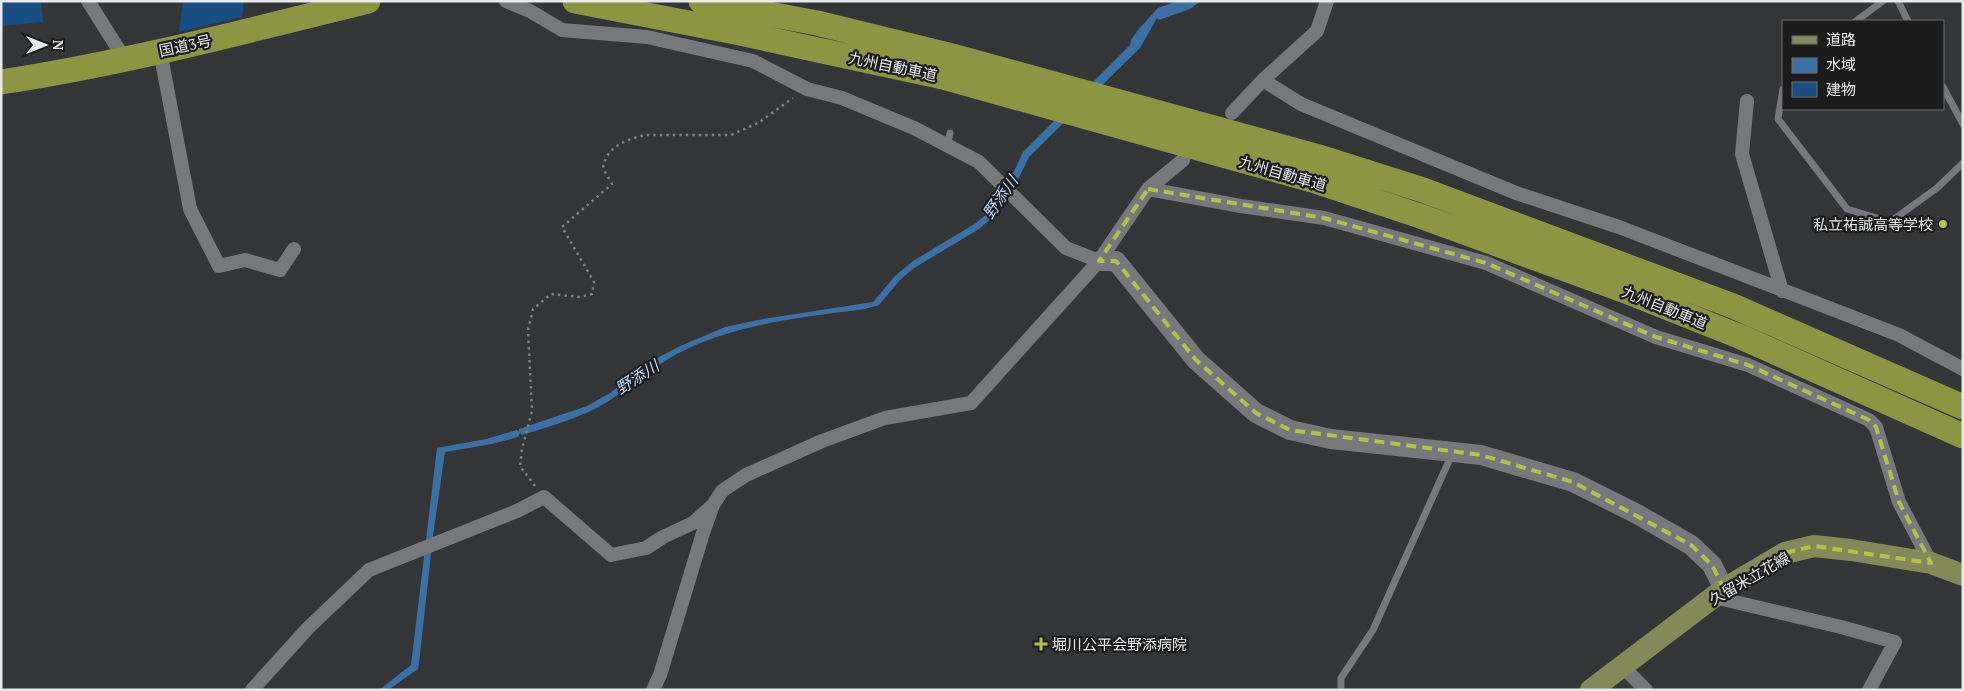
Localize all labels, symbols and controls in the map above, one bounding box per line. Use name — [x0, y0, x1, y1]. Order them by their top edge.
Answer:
north arrow — [20, 20, 70, 70]
legend — [1782, 20, 1944, 110]
text: 道路 — [1826, 29, 1856, 49]
street label: 国道3号 — [157, 30, 213, 60]
text: N — [49, 40, 68, 51]
street label: 九州自動車道 — [847, 47, 939, 85]
text: 水域 — [1826, 54, 1856, 74]
text: 建物 — [1826, 79, 1856, 99]
street label: 九州自動車道 — [1237, 151, 1329, 195]
water label: 野添川 — [977, 169, 1024, 223]
place label: 私立祐誠高等学校 — [1813, 214, 1933, 234]
marker: 私立祐誠高等学校 — [1937, 218, 1949, 230]
street label: 九州自動車道 — [1620, 281, 1710, 333]
water label: 野添川 — [611, 354, 665, 399]
street label: 久留米立花線 — [1705, 547, 1793, 609]
place label: 堀川公平会野添病院 — [1052, 634, 1187, 654]
marker: 堀川公平会野添病院 — [1034, 637, 1048, 651]

